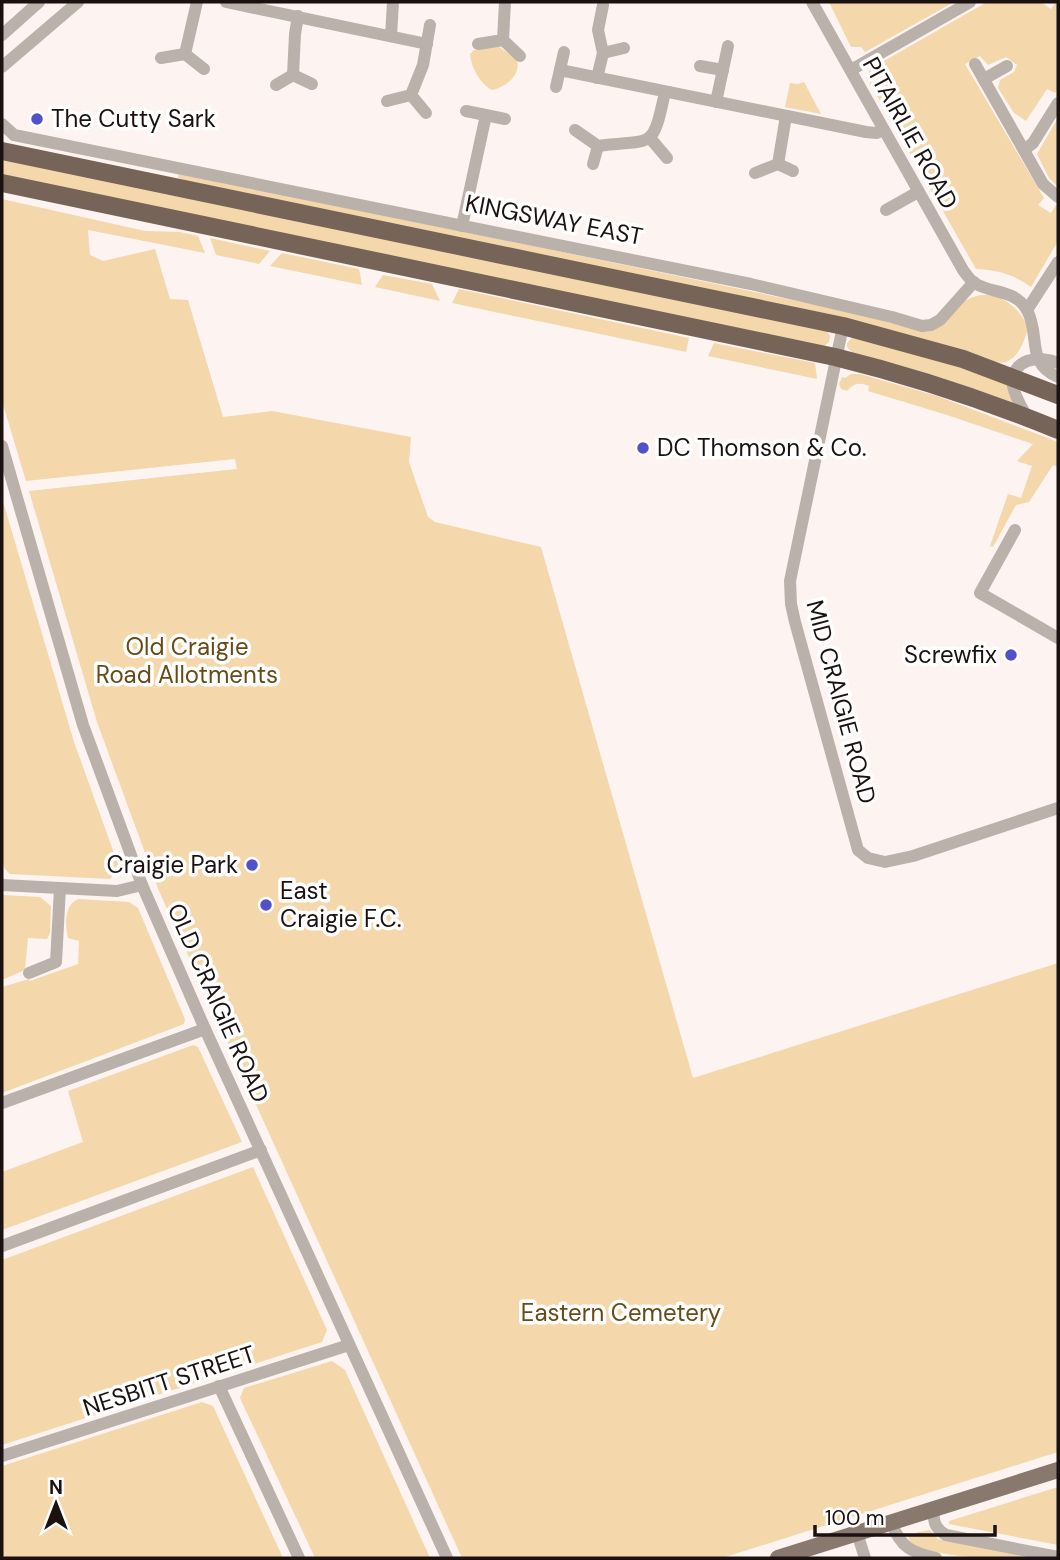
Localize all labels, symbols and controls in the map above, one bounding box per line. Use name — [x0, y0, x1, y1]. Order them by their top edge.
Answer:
street label: PITAIRLIE ROAD — [856, 51, 965, 214]
place label: The Cutty Sark — [51, 103, 216, 134]
marker: The Cutty Sark — [29, 111, 45, 127]
street label: KINGSWAY EAST — [463, 187, 646, 252]
place label: DC Thomson & Co. — [657, 432, 867, 463]
marker: DC Thomson & Co. — [635, 440, 651, 456]
street label: MID CRAIGIE ROAD — [799, 597, 884, 807]
park label: Old Craigie Road Allotments — [96, 631, 278, 690]
place label: Screwfix — [904, 639, 997, 670]
marker: Screwfix — [1003, 647, 1019, 663]
place label: Craigie Park — [107, 849, 238, 880]
marker: Craigie Park — [244, 857, 260, 873]
place label: East Craigie F.C. — [280, 875, 401, 934]
marker: East Craigie F.C. — [258, 897, 274, 913]
street label: OLD CRAIGIE ROAD — [161, 898, 276, 1107]
park label: Eastern Cemetery — [521, 1297, 721, 1328]
street label: NESBITT STREET — [79, 1338, 259, 1423]
north arrow — [21, 1469, 91, 1539]
text: N — [49, 1475, 63, 1500]
scale bar — [815, 1494, 995, 1538]
text: 100 m — [825, 1504, 885, 1532]

